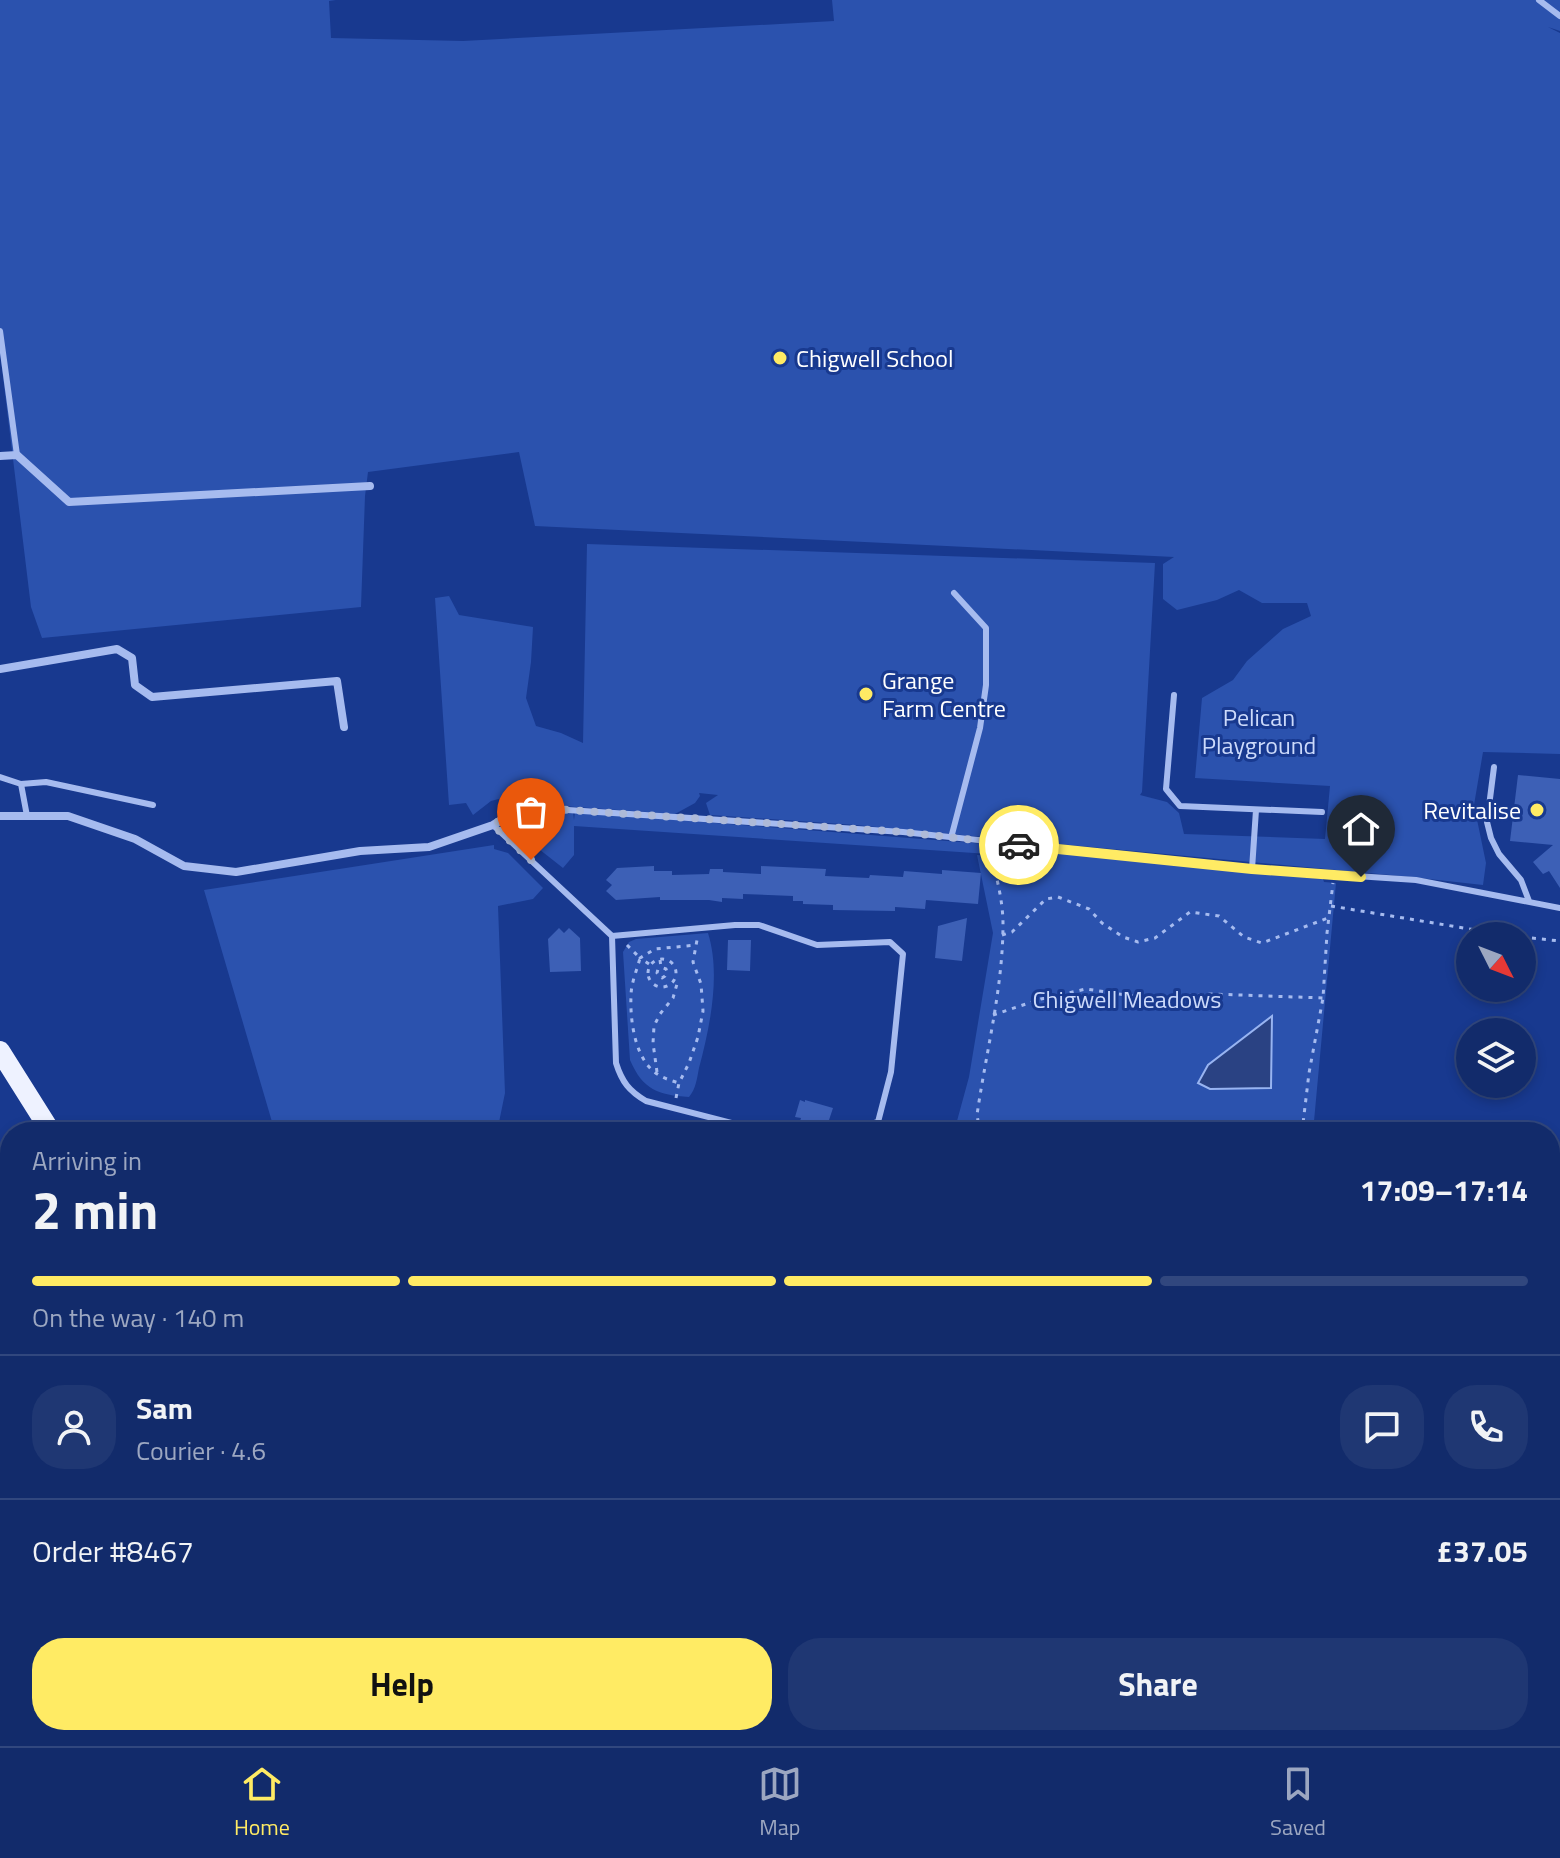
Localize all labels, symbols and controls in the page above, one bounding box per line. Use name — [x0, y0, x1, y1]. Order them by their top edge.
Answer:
place label: Chigwell School — [796, 340, 953, 376]
marker: Chigwell School — [771, 349, 789, 367]
place label: Grange Farm Centre — [882, 662, 1006, 726]
marker: Grange Farm Centre — [857, 685, 875, 703]
park label: Pelican Playground — [1202, 699, 1316, 763]
pin — [497, 778, 565, 860]
icon: bag — [509, 790, 553, 834]
place label: Revitalise — [1423, 792, 1521, 828]
pin — [1327, 795, 1395, 877]
marker: Revitalise — [1528, 801, 1546, 819]
courier — [979, 805, 1059, 885]
icon: home — [1339, 807, 1383, 851]
icon: car — [997, 823, 1041, 867]
north arrow — [1456, 922, 1536, 1002]
map controls — [1456, 922, 1536, 1098]
park label: Chigwell Meadows — [1033, 981, 1221, 1017]
button: layers — [1456, 1018, 1536, 1098]
text: Arriving in — [32, 1141, 142, 1180]
text: 17:09–17:14 — [1360, 1167, 1528, 1213]
text: 2 min — [32, 1170, 158, 1249]
text: On the way · 140 m — [32, 1298, 244, 1337]
button: person — [32, 1385, 116, 1469]
text: Sam — [136, 1385, 193, 1431]
button: chat — [1340, 1385, 1424, 1469]
button: phone — [1444, 1385, 1528, 1469]
text: Courier · 4.6 — [136, 1431, 266, 1470]
text: Order #8467 — [32, 1528, 194, 1574]
text: £37.05 — [1436, 1528, 1528, 1574]
button: Help — [32, 1638, 772, 1730]
button: Share — [788, 1638, 1528, 1730]
tab: Home — [234, 1762, 290, 1844]
tab: Map — [758, 1762, 802, 1844]
tab: Saved — [1270, 1762, 1326, 1844]

